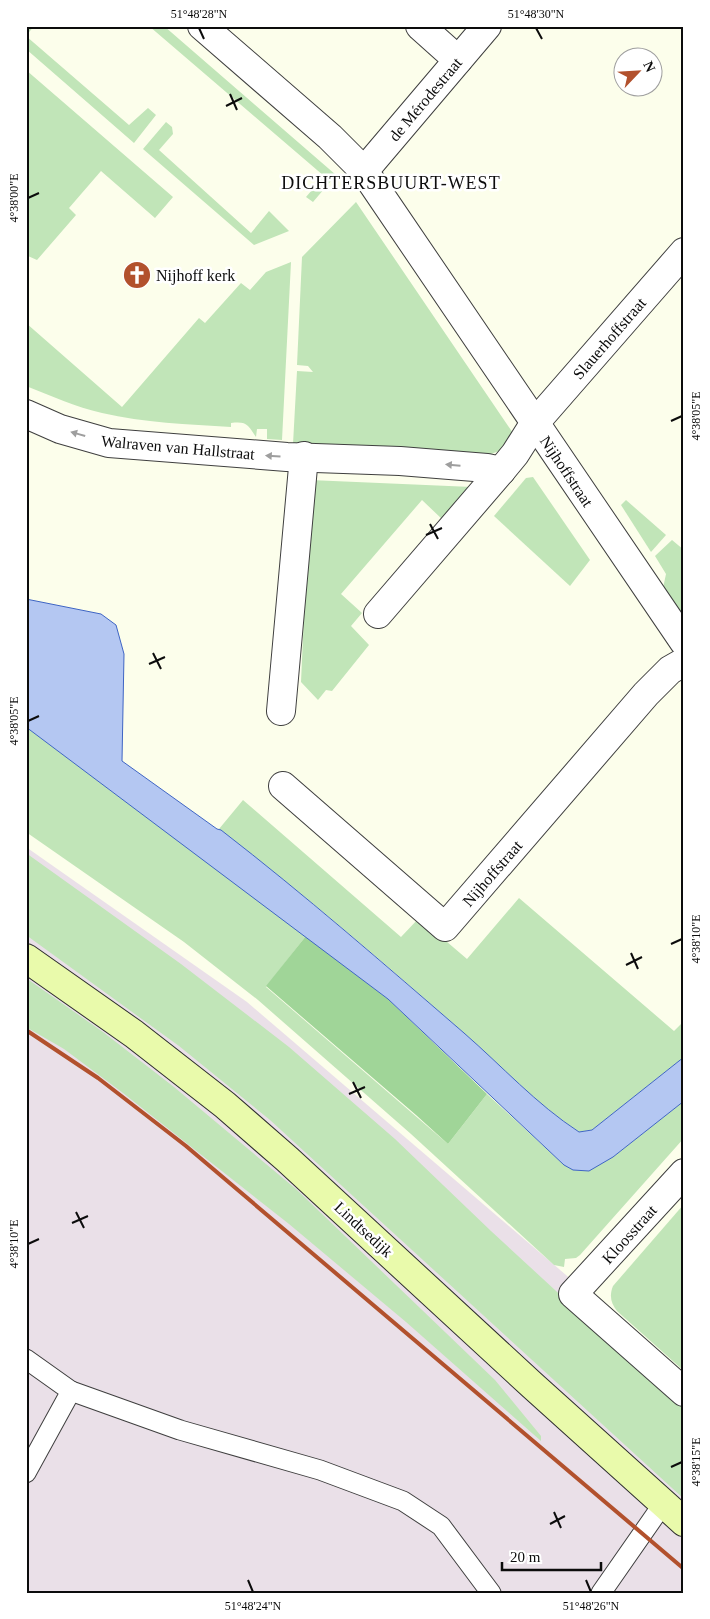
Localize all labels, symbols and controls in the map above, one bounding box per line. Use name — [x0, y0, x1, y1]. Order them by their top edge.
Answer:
text: 51°48'28"N — [171, 7, 228, 21]
text: 51°48'30"N — [508, 7, 565, 21]
north arrow — [612, 48, 662, 98]
street label: de Mérodestraat — [386, 54, 466, 144]
text: N — [640, 59, 658, 74]
text: 4°38'00"E — [7, 173, 21, 223]
district label: DICHTERSBUURT-WEST — [281, 173, 501, 193]
church icon: Nijhoff kerk — [122, 260, 152, 290]
place label: Nijhoff kerk — [156, 267, 235, 285]
street label: Slauerhoffstraat — [570, 294, 650, 382]
text: 4°38'05"E — [689, 391, 703, 441]
one-way arrow — [70, 430, 85, 438]
street label: Walraven van Hallstraat — [100, 432, 256, 463]
street label: Nijhoffstraat — [536, 433, 597, 511]
one-way arrow — [265, 451, 281, 459]
one-way arrow — [445, 461, 461, 469]
text: 4°38'05"E — [7, 696, 21, 746]
street label: Nijhoffstraat — [459, 837, 527, 910]
text: 4°38'10"E — [689, 914, 703, 964]
street label: Lindtsedijk — [331, 1198, 396, 1261]
street label: Kloosstraat — [599, 1201, 660, 1267]
text: 4°38'10"E — [7, 1219, 21, 1269]
text: 4°38'15"E — [689, 1437, 703, 1487]
scale bar — [502, 1539, 601, 1571]
text: 20 m — [510, 1549, 541, 1565]
text: 51°48'24"N — [225, 1599, 282, 1613]
text: 51°48'26"N — [563, 1599, 620, 1613]

